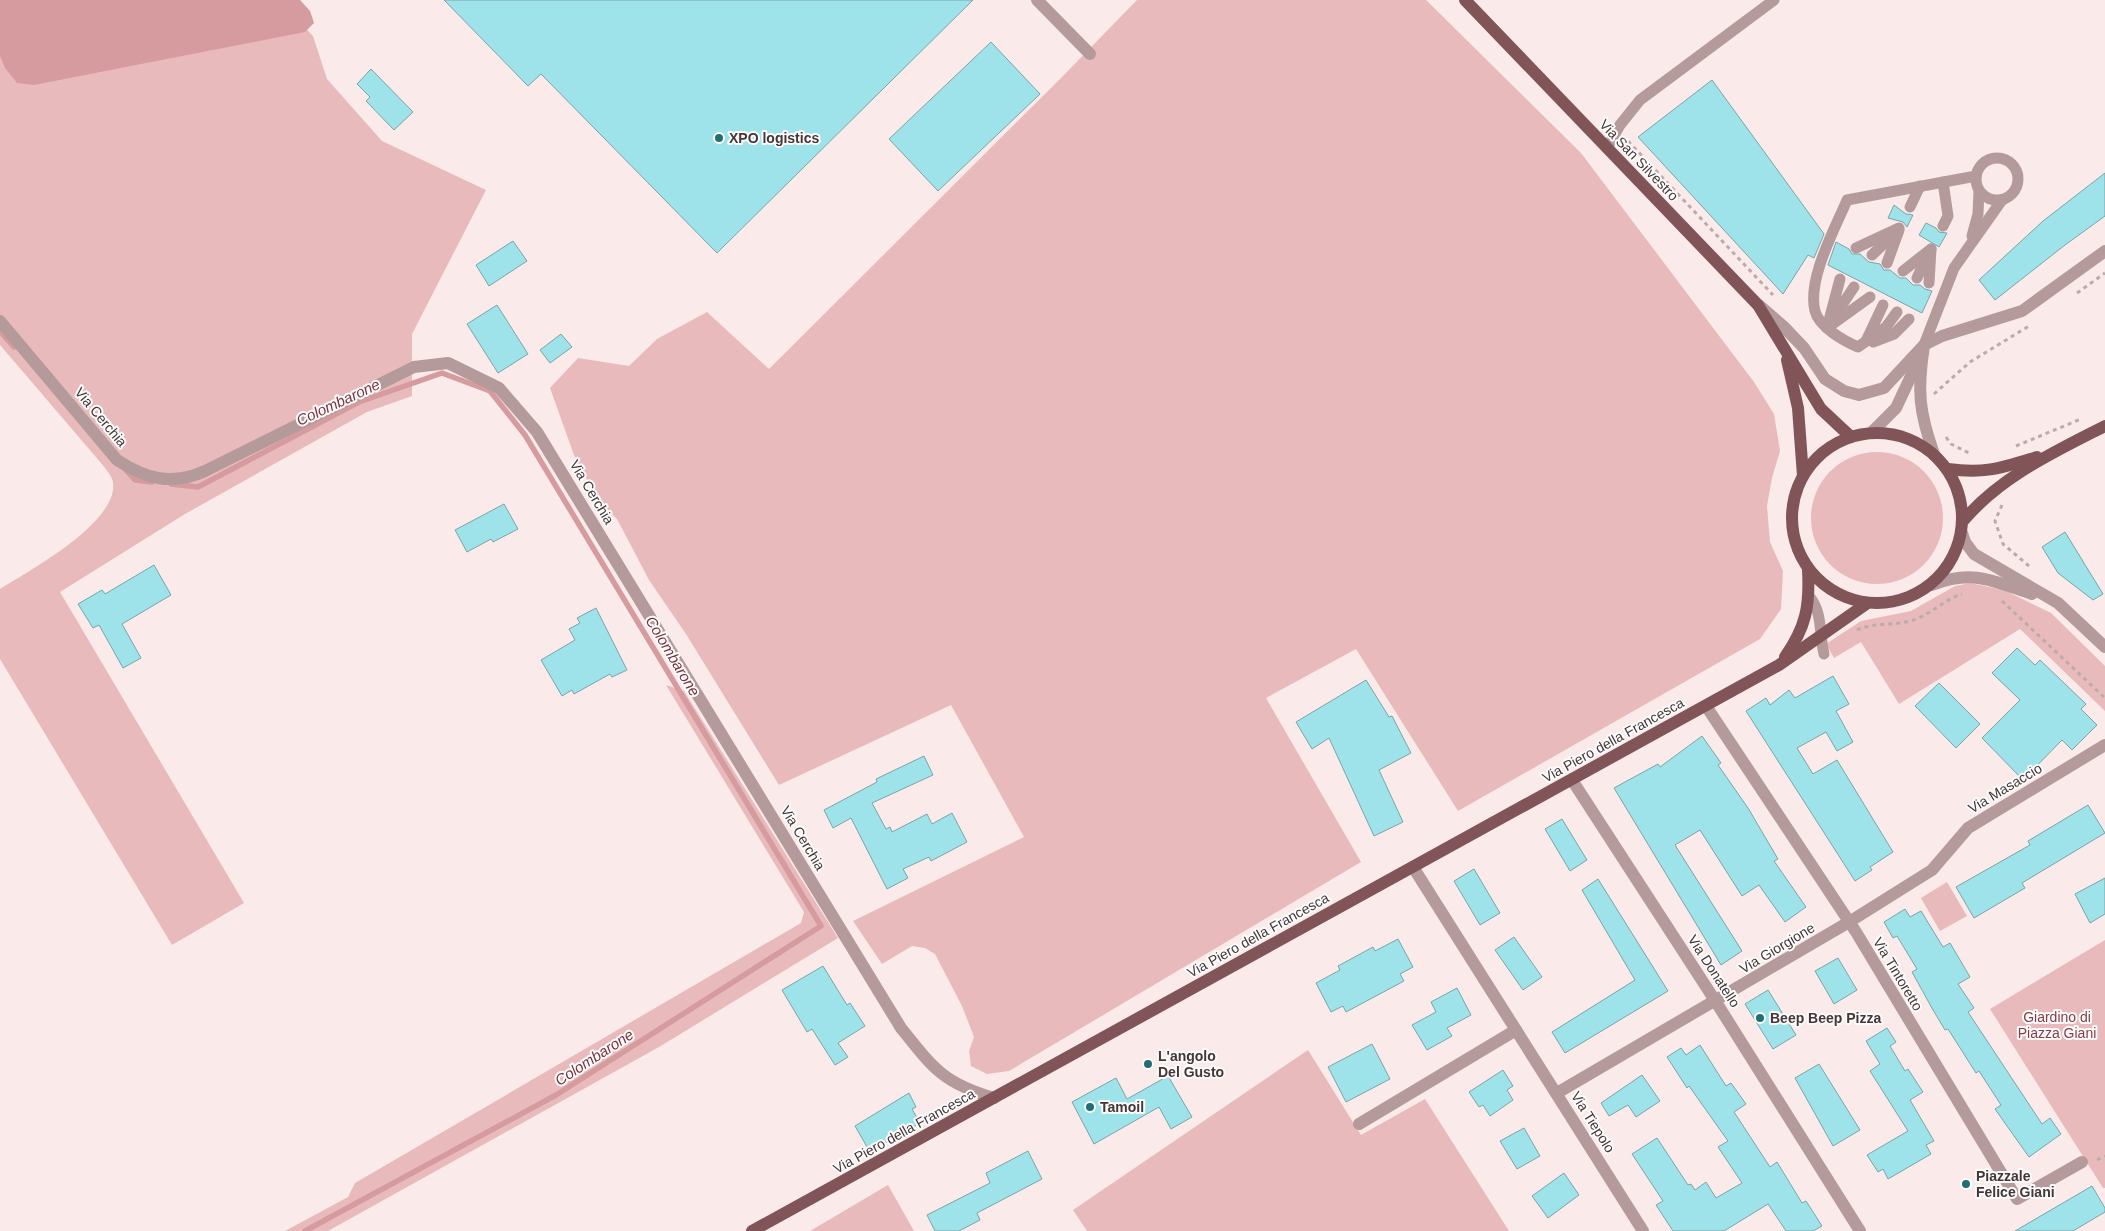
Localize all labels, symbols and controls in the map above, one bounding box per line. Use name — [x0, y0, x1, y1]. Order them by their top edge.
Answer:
street label: Via San Silvestro — [1596, 116, 1682, 204]
place label: XPO logistics — [729, 130, 819, 146]
marker: XPO logistics — [713, 132, 725, 144]
water label: Colombarone — [294, 375, 382, 429]
street label: Via Cerchia — [72, 384, 130, 450]
street label: Via Cerchia — [567, 457, 618, 527]
water label: Colombarone — [643, 613, 703, 699]
street label: Via Piero della Francesca — [1539, 694, 1687, 786]
street label: Via Masaccio — [1965, 760, 2045, 816]
street label: Via Cerchia — [778, 803, 829, 873]
street label: Via Piero della Francesca — [1184, 889, 1332, 981]
street label: Via Giorgione — [1737, 919, 1818, 977]
street label: Via Donatello — [1685, 932, 1743, 1010]
street label: Via Tintoretto — [1870, 935, 1926, 1014]
park label: Giardino di Piazza Giani — [2018, 1009, 2096, 1041]
place label: Beep Beep Pizza — [1770, 1010, 1881, 1026]
marker: Beep Beep Pizza — [1754, 1012, 1766, 1024]
water label: Colombarone — [552, 1025, 636, 1089]
place label: L'angolo Del Gusto — [1158, 1048, 1224, 1080]
marker: L'angolo Del Gusto — [1142, 1058, 1154, 1070]
street label: Via Piero della Francesca — [830, 1085, 978, 1177]
street label: Via Tiepolo — [1568, 1088, 1618, 1156]
place label: Tamoil — [1100, 1099, 1144, 1115]
marker: Tamoil — [1084, 1101, 1096, 1113]
place label: Piazzale Felice Giani — [1976, 1168, 2055, 1200]
marker: Piazzale Felice Giani — [1960, 1178, 1972, 1190]

